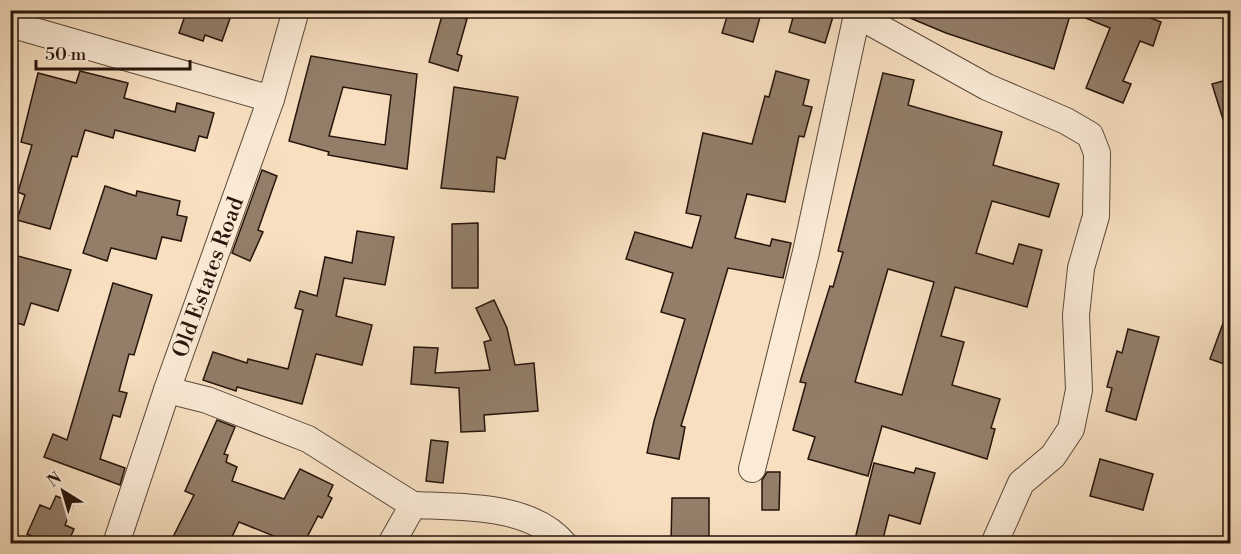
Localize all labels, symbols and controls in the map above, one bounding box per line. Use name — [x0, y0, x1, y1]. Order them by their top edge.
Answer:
scale bar — [36, 33, 190, 71]
text: 50 m — [45, 43, 87, 66]
street label: Old Estates Road — [167, 193, 250, 362]
north arrow — [33, 461, 93, 521]
text: N — [44, 468, 66, 492]

